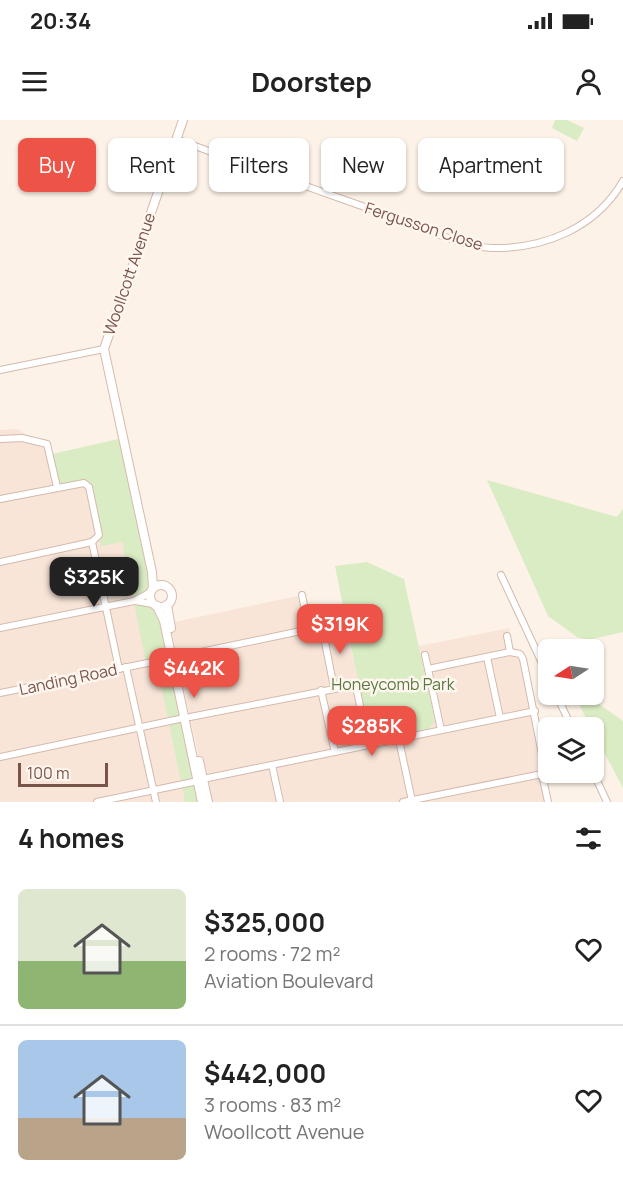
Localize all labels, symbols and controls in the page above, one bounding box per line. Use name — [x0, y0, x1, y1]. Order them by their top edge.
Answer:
text: 20:34 — [30, 6, 91, 36]
text: Doorstep — [251, 63, 372, 100]
icon: menu — [18, 65, 51, 98]
icon: person — [572, 65, 605, 98]
chip: Buy — [18, 138, 96, 192]
chip: Rent — [108, 138, 197, 192]
chip: Filters — [209, 138, 309, 192]
chip: New — [321, 138, 406, 192]
chip: Apartment — [418, 138, 564, 192]
street label: Fergusson Close — [362, 197, 486, 255]
street label: Woollcott Avenue — [98, 210, 160, 338]
pin: $325K — [52, 557, 136, 608]
text: $325K — [64, 563, 124, 590]
pin: $319K — [298, 604, 382, 655]
text: $319K — [311, 610, 369, 637]
north arrow — [538, 639, 604, 705]
map controls — [538, 639, 604, 783]
pin: $442K — [152, 648, 236, 699]
text: $442K — [163, 654, 225, 681]
street label: Landing Road — [17, 658, 119, 700]
park label: Honeycomb Park — [331, 673, 456, 695]
pin: $285K — [330, 706, 414, 757]
text: $285K — [341, 712, 403, 739]
button: layers — [538, 717, 604, 783]
scale bar — [18, 760, 108, 788]
text: 100 m — [27, 762, 70, 784]
text: 4 homes — [18, 820, 124, 856]
icon: filters — [572, 822, 605, 855]
text: $325,000 — [204, 904, 325, 940]
icon: home — [66, 913, 138, 985]
icon: heart — [572, 933, 605, 966]
text: 2 rooms · 72 m² — [204, 940, 340, 967]
text: Aviation Boulevard — [204, 967, 374, 994]
text: $442,000 — [204, 1055, 326, 1091]
icon: home — [66, 1064, 138, 1136]
icon: heart — [572, 1084, 605, 1117]
text: 3 rooms · 83 m² — [204, 1091, 341, 1118]
text: Woollcott Avenue — [204, 1118, 364, 1145]

